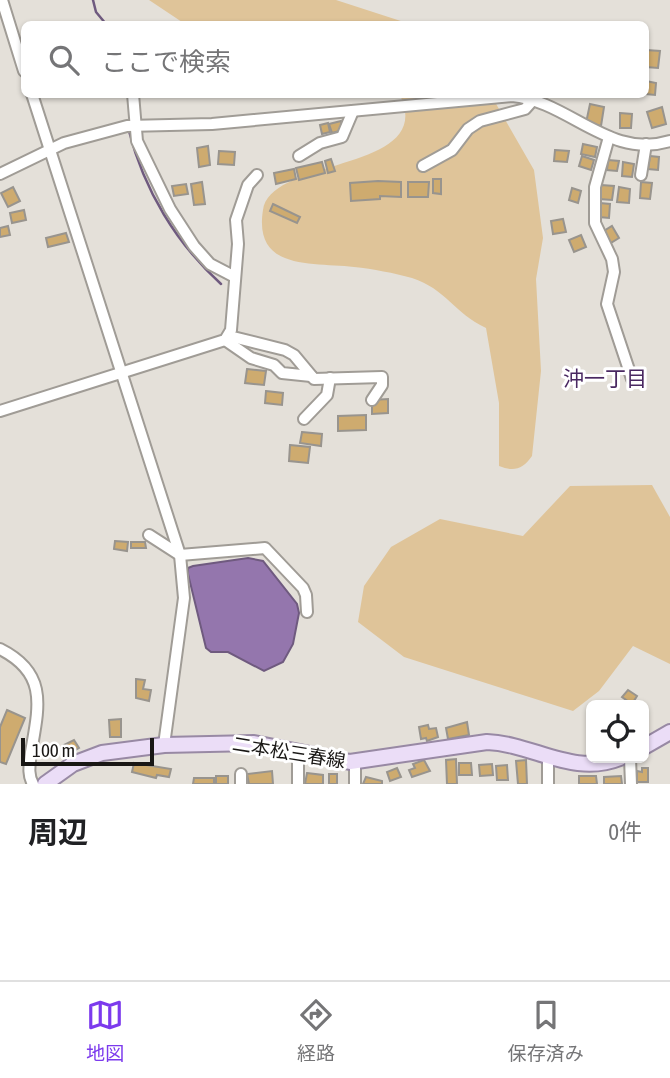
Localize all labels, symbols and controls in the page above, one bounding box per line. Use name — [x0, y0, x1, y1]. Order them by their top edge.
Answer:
search box — [21, 21, 649, 98]
icon: search — [45, 41, 83, 79]
text: ここで検索 — [101, 47, 231, 77]
district label: 沖一丁目 — [563, 366, 647, 390]
map controls — [586, 700, 649, 763]
button: locate — [586, 700, 649, 763]
street label: 二本松三春線 — [231, 732, 347, 772]
scale bar — [21, 735, 154, 767]
text: 100 m — [32, 739, 75, 761]
text: 周辺 — [28, 815, 88, 849]
text: 0件 — [608, 819, 642, 845]
tab: 地図 — [86, 996, 124, 1065]
tab: 経路 — [297, 996, 335, 1065]
tab: 保存済み — [508, 996, 584, 1065]

